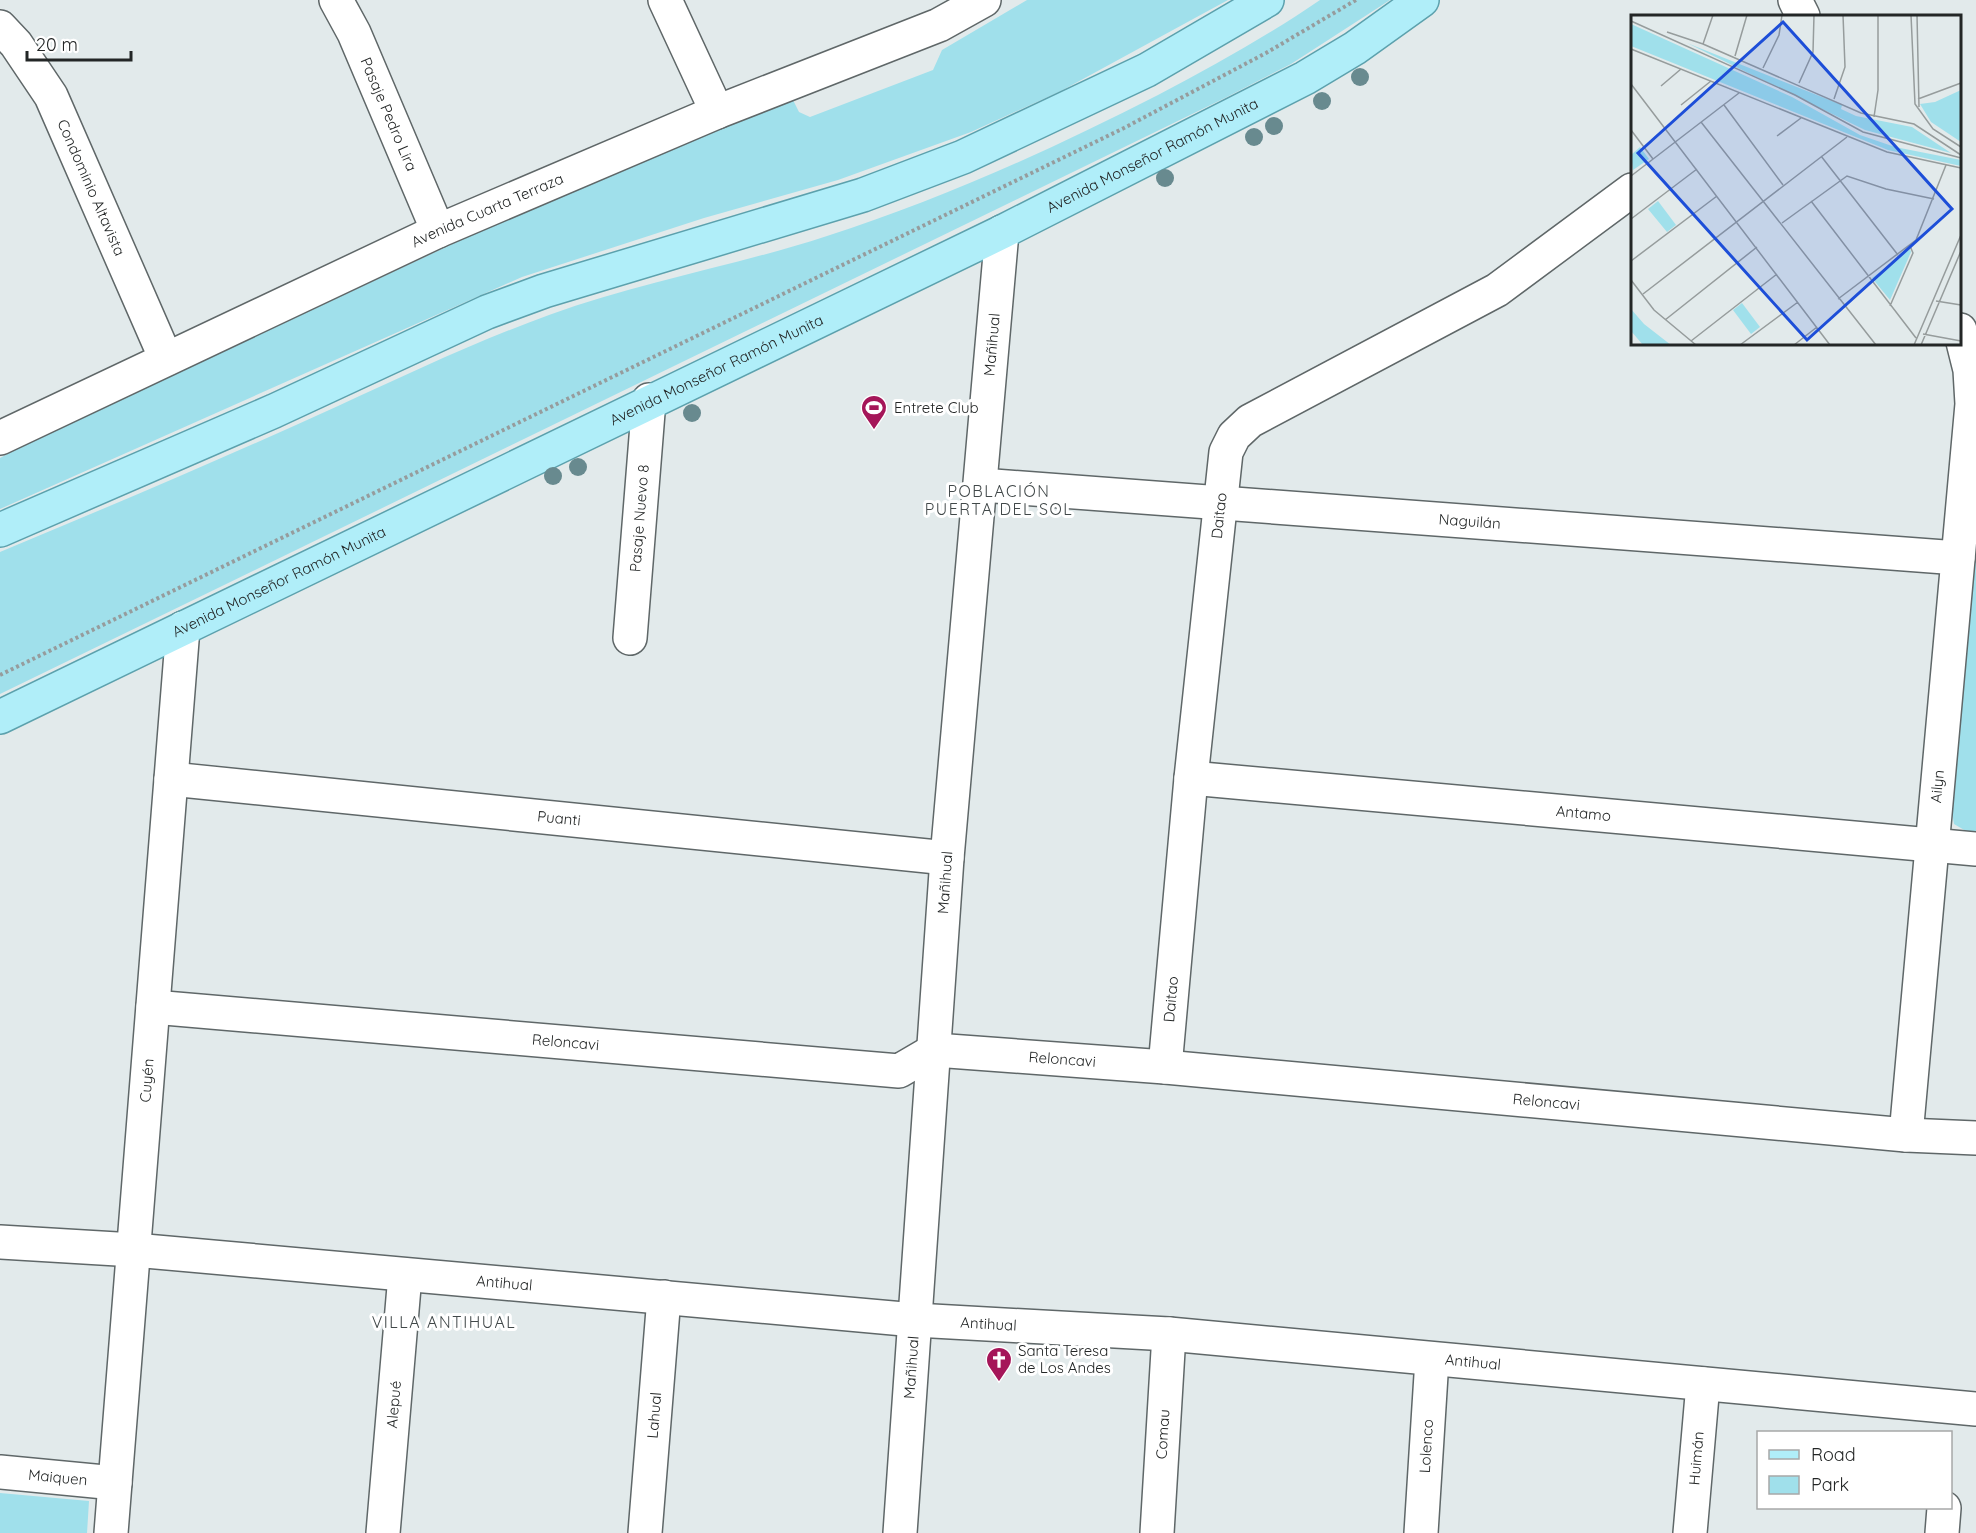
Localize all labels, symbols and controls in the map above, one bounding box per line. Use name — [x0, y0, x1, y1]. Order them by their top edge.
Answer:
inset map — [1631, 15, 1961, 345]
scale bar — [27, 24, 130, 62]
text: 20 m — [36, 33, 78, 56]
street label: Pasaje Pedro Lira — [356, 54, 422, 174]
street label: Avenida Monseñor Ramón Munita — [1043, 93, 1261, 217]
street label: Condominio Altavista — [53, 116, 130, 259]
street label: Avenida Cuarta Terraza — [408, 169, 566, 251]
street label: Avenida Monseñor Ramón Munita — [606, 310, 826, 429]
street label: Mañihual — [979, 312, 1004, 377]
sports icon: Entrete Club — [859, 393, 889, 431]
place label: Entrete Club — [894, 398, 979, 417]
street label: Pasaje Nuevo 8 — [625, 464, 653, 573]
district label: POBLACIÓN PUERTA DEL SOL — [925, 481, 1073, 519]
street label: Daitao — [1207, 492, 1231, 540]
street label: Naguilán — [1438, 509, 1501, 533]
street label: Avenida Monseñor Ramón Munita — [169, 522, 389, 641]
street label: Ailyn — [1926, 769, 1948, 804]
street label: Antamo — [1555, 801, 1612, 825]
street label: Puanti — [536, 806, 582, 830]
street label: Mañihual — [933, 850, 957, 915]
street label: Daitao — [1159, 975, 1182, 1023]
street label: Reloncavi — [531, 1030, 600, 1054]
street label: Reloncavi — [1028, 1047, 1097, 1071]
street label: Cuyén — [135, 1058, 158, 1103]
street label: Reloncavi — [1512, 1089, 1581, 1114]
street label: Antihual — [475, 1271, 533, 1295]
district label: VILLA ANTIHUAL — [372, 1312, 516, 1332]
street label: Antihual — [960, 1313, 1017, 1335]
street label: Mañihual — [899, 1335, 923, 1399]
place label: Santa Teresa de Los Andes — [1018, 1341, 1111, 1377]
church icon: Santa Teresa de Los Andes — [984, 1345, 1014, 1383]
street label: Antihual — [1444, 1350, 1502, 1374]
street label: Alepué — [382, 1380, 405, 1429]
street label: Lahual — [643, 1391, 665, 1439]
street label: Comau — [1151, 1409, 1173, 1460]
street label: Lolenco — [1415, 1418, 1437, 1474]
street label: Huimán — [1684, 1431, 1708, 1486]
legend — [1757, 1431, 1952, 1509]
text: Road — [1811, 1443, 1856, 1466]
street label: Maiquen — [27, 1465, 88, 1489]
text: Park — [1811, 1473, 1849, 1496]

